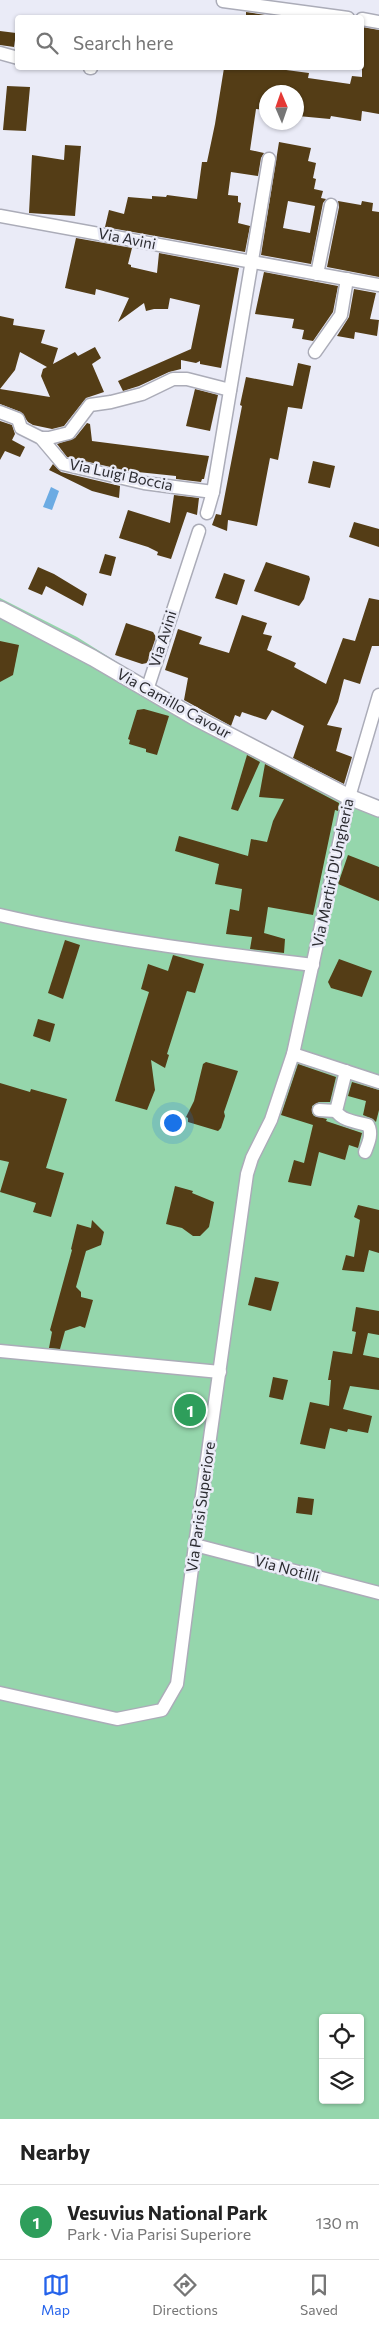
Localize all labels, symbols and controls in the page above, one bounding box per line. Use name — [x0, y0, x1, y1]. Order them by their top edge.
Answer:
search box — [15, 15, 364, 70]
icon: search — [33, 29, 61, 57]
text: Search here — [73, 31, 173, 54]
north arrow — [259, 85, 304, 130]
street label: Via Avini — [97, 224, 158, 252]
street label: Via Luigi Boccia — [68, 454, 175, 494]
street label: Via Avini — [144, 608, 180, 669]
street label: Via Camillo Cavour — [114, 664, 235, 742]
street label: Via Martiri D'Ungheria — [307, 797, 357, 949]
your location — [160, 1110, 186, 1136]
pin: 1 — [174, 1391, 206, 1429]
street label: Via Parisi Superiore — [182, 1440, 218, 1573]
street label: Via Notilli — [253, 1551, 322, 1585]
map controls — [319, 2014, 364, 2104]
button: locate — [319, 2014, 364, 2059]
button: layers — [319, 2059, 364, 2104]
text: Nearby — [20, 2139, 90, 2164]
text: Vesuvius National Park — [67, 2201, 268, 2224]
text: 1 — [32, 2213, 40, 2232]
text: 130 m — [316, 2213, 359, 2232]
text: Park · Via Parisi Superiore — [67, 2224, 251, 2243]
tab: Map — [41, 2271, 70, 2318]
tab: Directions — [152, 2271, 218, 2318]
tab: Saved — [300, 2271, 338, 2318]

